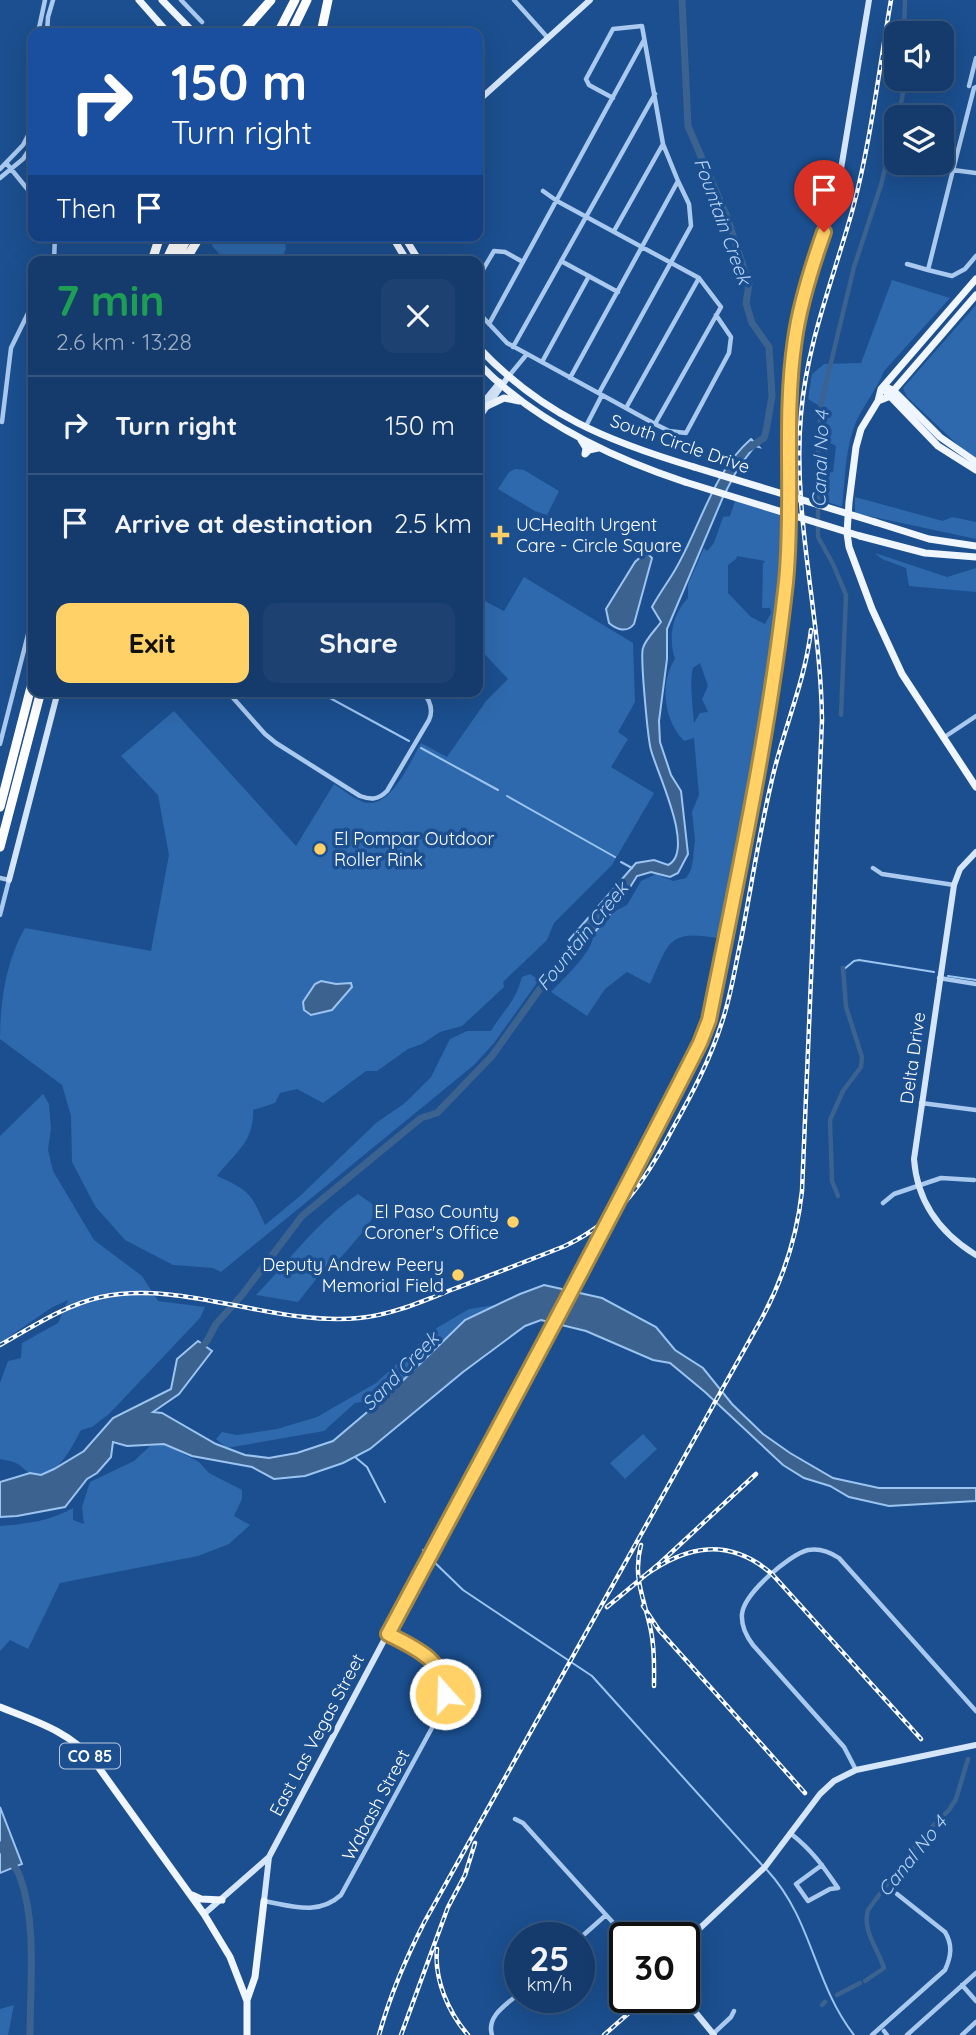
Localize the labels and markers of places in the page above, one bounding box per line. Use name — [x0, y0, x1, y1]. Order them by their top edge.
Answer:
pin — [794, 160, 854, 232]
place label: UCHealth Urgent Care - Circle Square — [516, 513, 682, 557]
marker: UCHealth Urgent Care - Circle Square — [490, 525, 510, 545]
place label: El Pompar Outdoor Roller Rink — [334, 827, 494, 871]
marker: El Pompar Outdoor Roller Rink — [312, 841, 328, 857]
place label: El Paso County Coroner's Office — [365, 1200, 499, 1244]
marker: El Paso County Coroner's Office — [505, 1214, 521, 1230]
place label: Deputy Andrew Peery Memorial Field — [262, 1253, 444, 1297]
marker: Deputy Andrew Peery Memorial Field — [450, 1267, 466, 1283]

